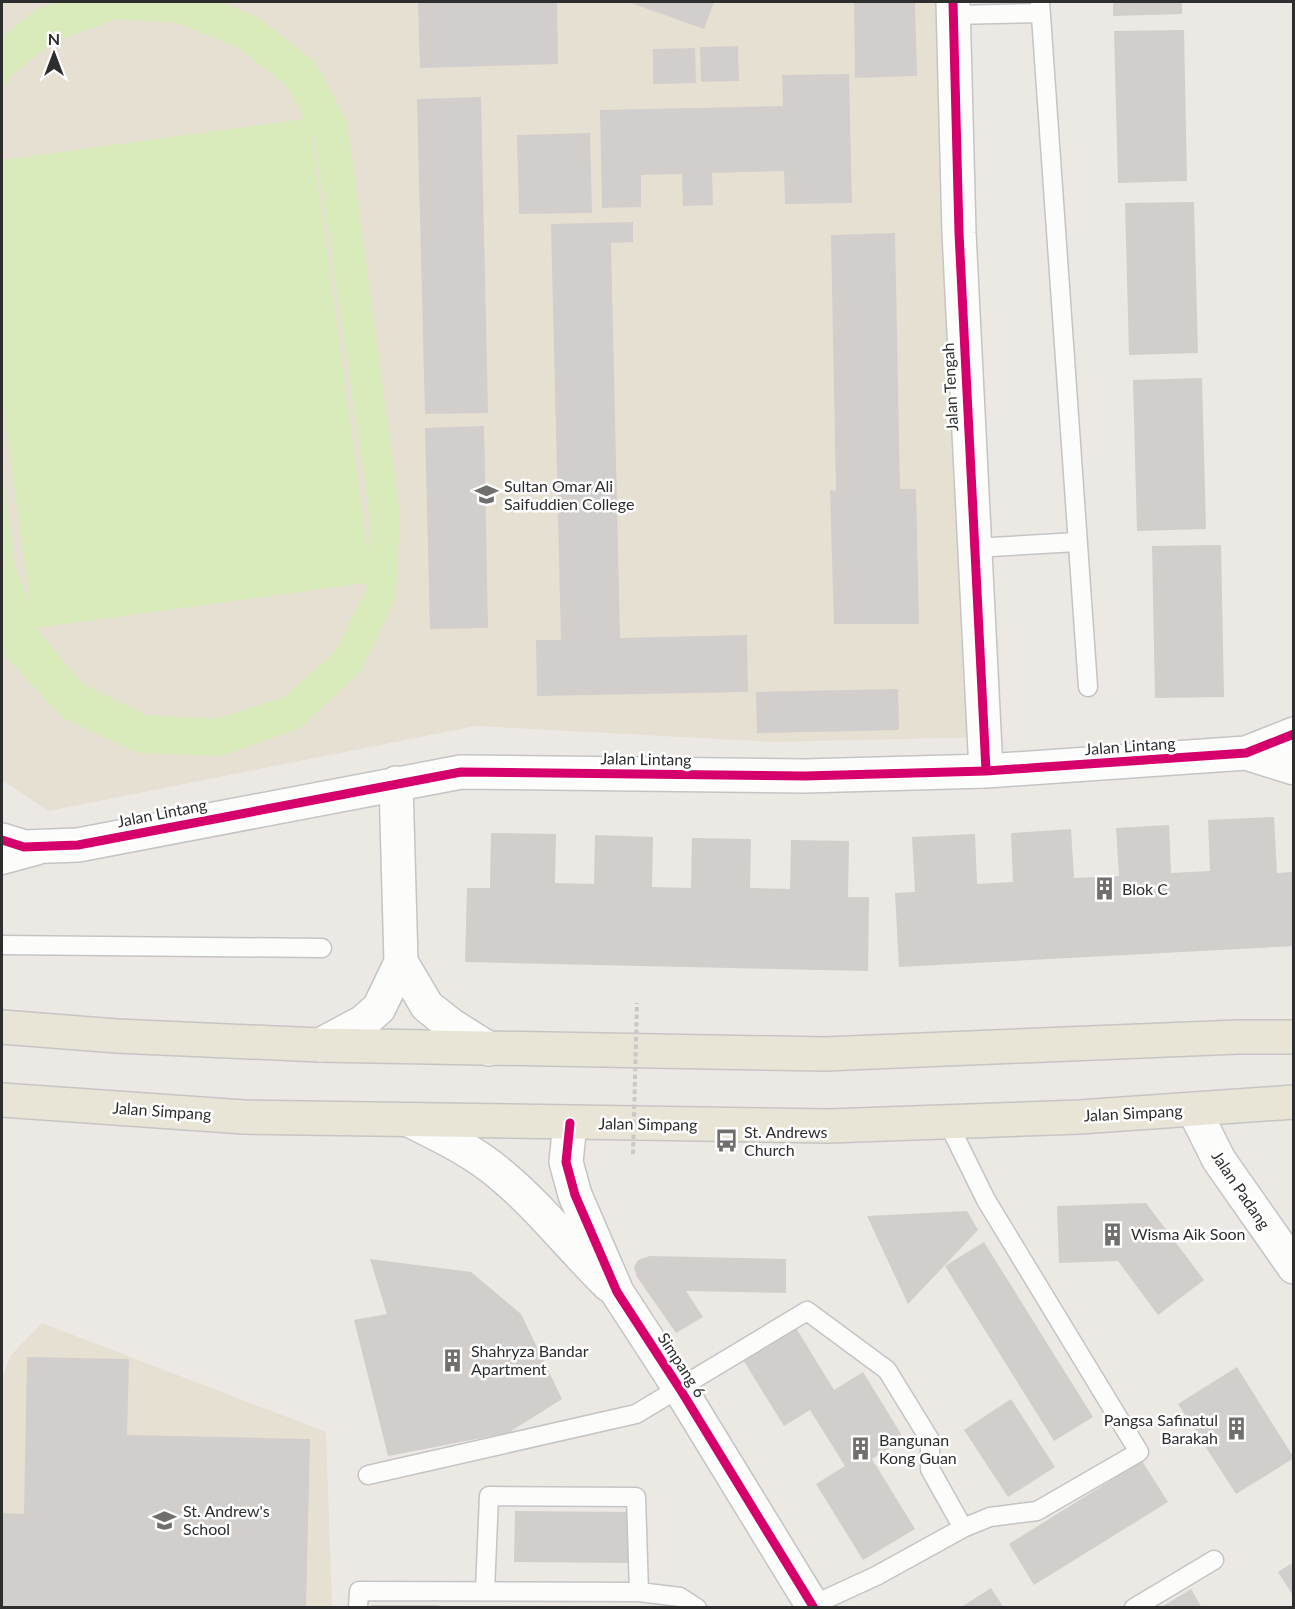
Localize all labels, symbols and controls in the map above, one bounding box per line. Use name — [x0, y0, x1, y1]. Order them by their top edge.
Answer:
north arrow — [24, 24, 84, 84]
text: N — [48, 29, 60, 48]
street label: Jalan Tengah — [938, 342, 961, 432]
place label: Sultan Omar Ali Saifuddien College — [504, 476, 634, 513]
school or university icon: Sultan Omar Ali Saifuddien College — [473, 482, 499, 508]
street label: Jalan Lintang — [1084, 733, 1176, 758]
street label: Jalan Lintang — [600, 748, 692, 769]
street label: Jalan Lintang — [115, 795, 208, 831]
building icon: Blok C — [1091, 876, 1117, 902]
place label: Blok C — [1122, 879, 1168, 898]
street label: Jalan Simpang — [112, 1098, 212, 1123]
street label: Jalan Simpang — [1083, 1100, 1183, 1125]
street label: Jalan Simpang — [598, 1113, 698, 1134]
place label: St. Andrews Church — [744, 1122, 827, 1159]
bus stop icon: St. Andrews Church — [713, 1128, 739, 1154]
street label: Jalan Padang — [1208, 1147, 1275, 1233]
building icon: Wisma Aik Soon — [1100, 1221, 1126, 1247]
place label: Wisma Aik Soon — [1131, 1224, 1246, 1243]
street label: Simpang 6 — [655, 1329, 710, 1401]
place label: Shahryza Bandar Apartment — [471, 1341, 589, 1378]
building icon: Shahryza Bandar Apartment — [440, 1347, 466, 1373]
place label: Pangsa Safinatul Barakah — [1104, 1410, 1218, 1447]
building icon: Pangsa Safinatul Barakah — [1223, 1416, 1249, 1442]
place label: Bangunan Kong Guan — [879, 1430, 957, 1467]
building icon: Bangunan Kong Guan — [848, 1436, 874, 1462]
place label: St. Andrew's School — [183, 1501, 270, 1538]
school or university icon: St. Andrew's School — [152, 1507, 178, 1533]

